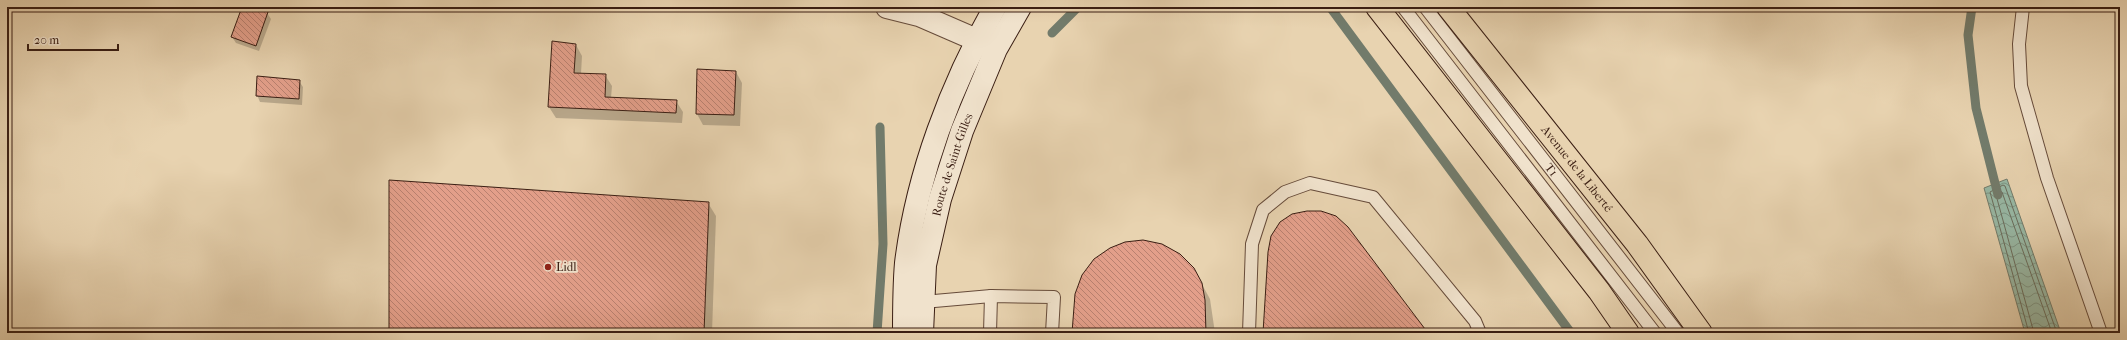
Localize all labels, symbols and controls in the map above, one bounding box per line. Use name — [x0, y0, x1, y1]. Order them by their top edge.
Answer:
scale bar — [28, 26, 118, 52]
text: 20 m — [34, 33, 59, 47]
street label: Route de Saint-Gilles — [929, 111, 976, 218]
street label: Avenue de la Liberté — [1538, 122, 1616, 215]
street label: T1 — [1542, 161, 1561, 179]
place label: Lidl — [556, 260, 577, 274]
marker: Lidl — [543, 262, 553, 272]

